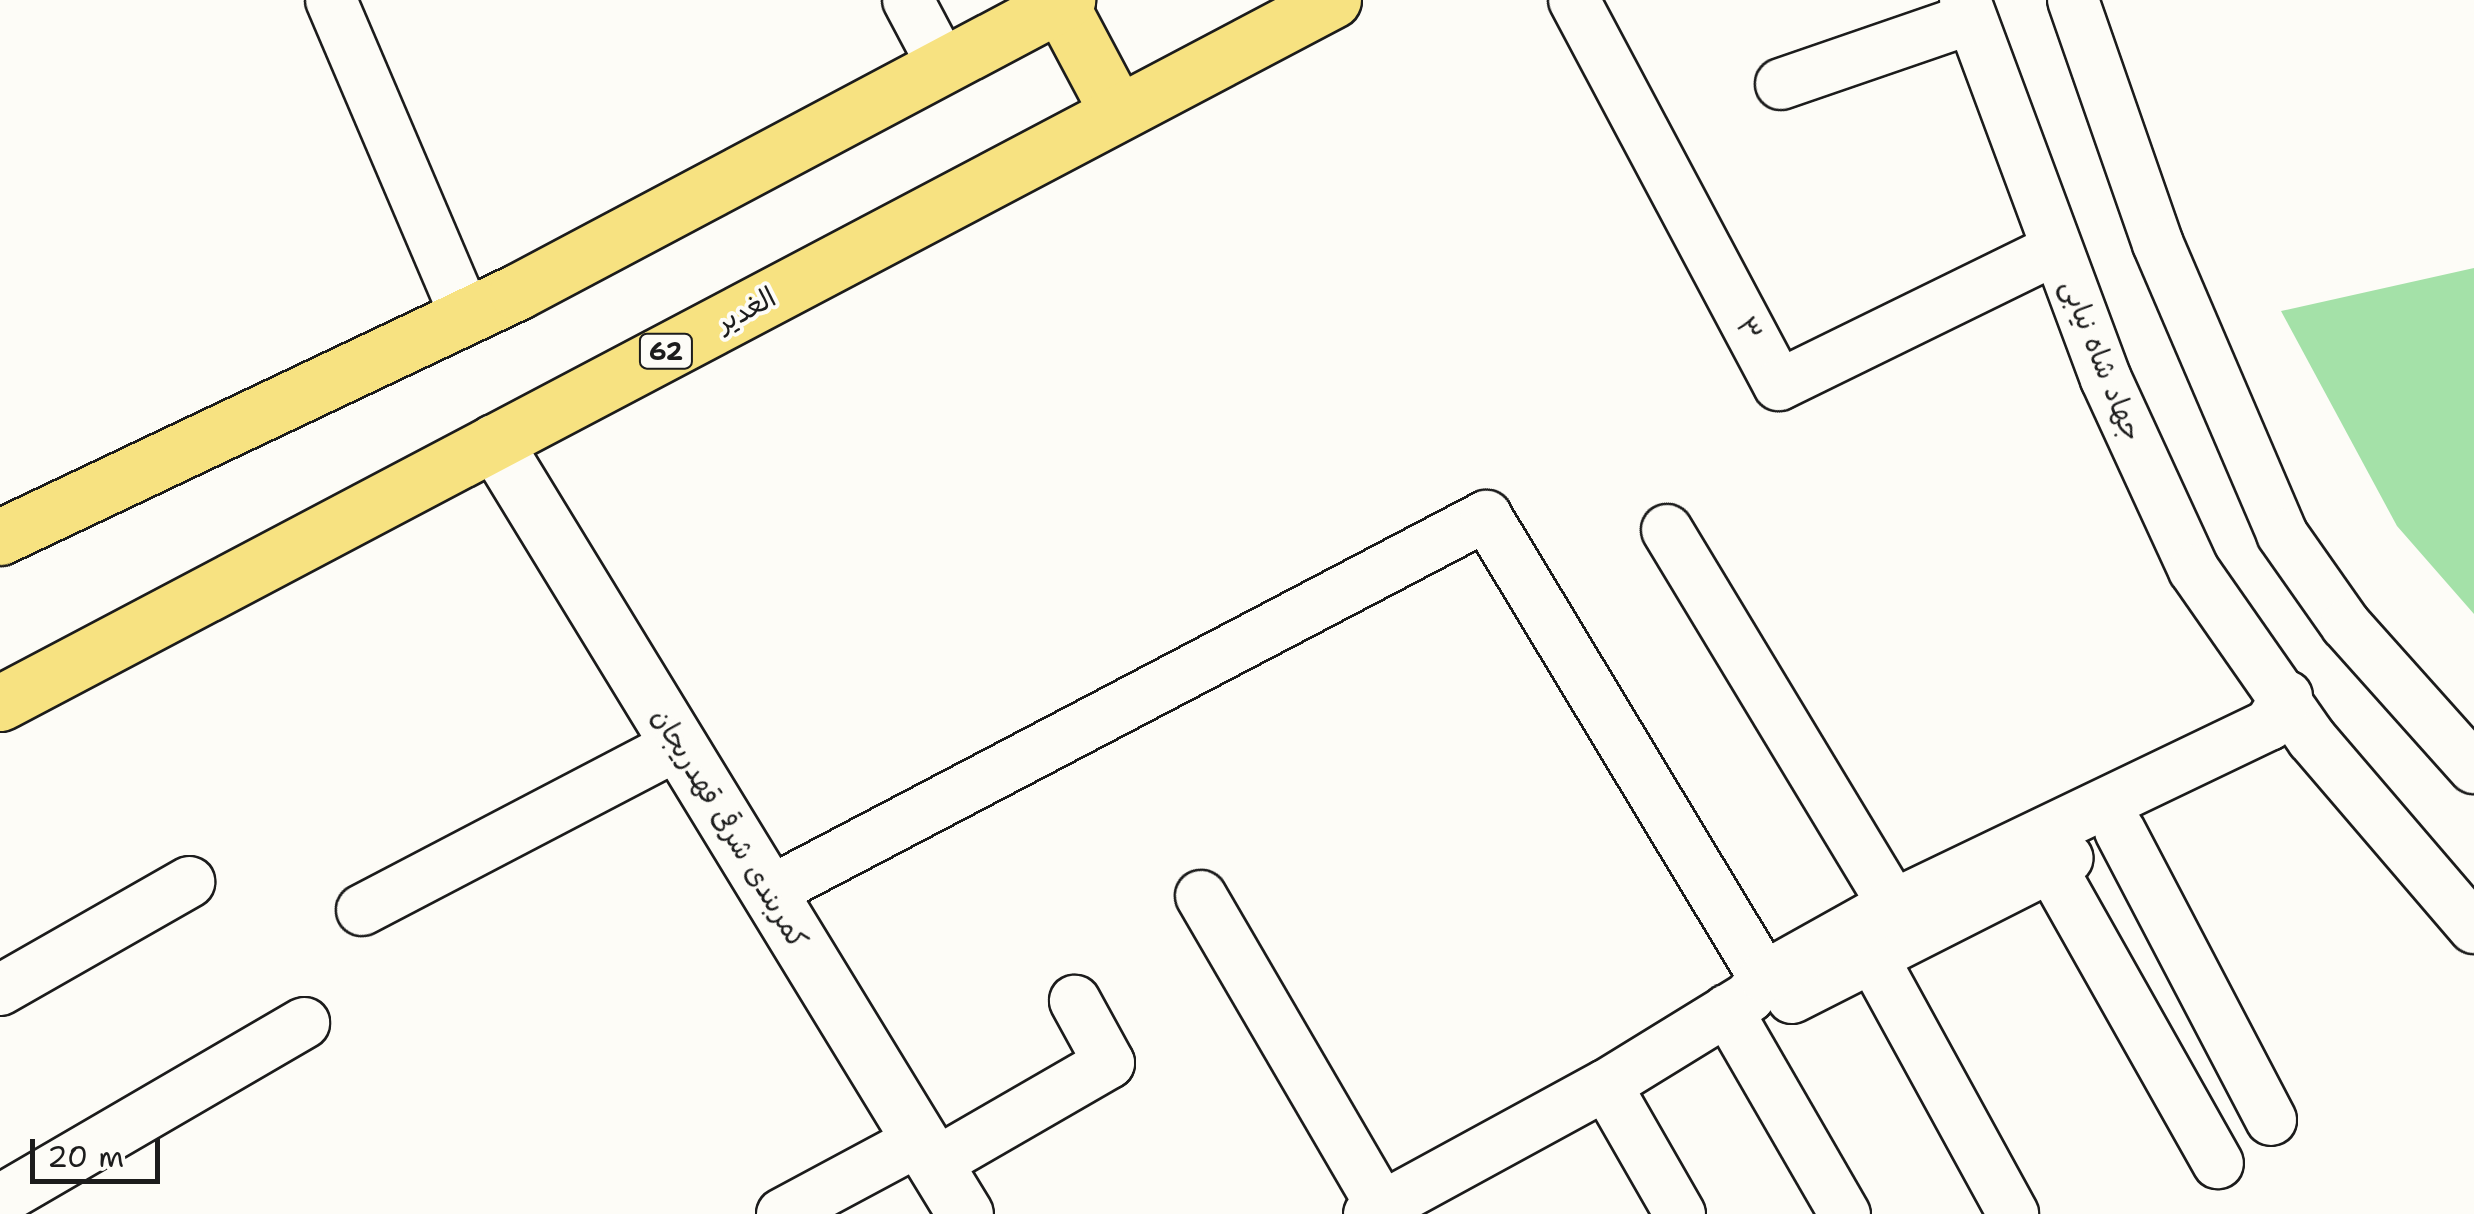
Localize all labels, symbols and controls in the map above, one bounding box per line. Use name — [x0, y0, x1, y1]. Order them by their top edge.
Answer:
street label: جهاد شاه نیابی — [2054, 274, 2150, 446]
street label: الغدیر — [711, 280, 781, 338]
street label: ۳ — [1729, 311, 1769, 347]
road number: 62 — [638, 331, 694, 371]
street label: کمربندی شرقی قهدریجان — [645, 702, 815, 954]
scale bar — [35, 1119, 165, 1181]
text: 20 m — [47, 1136, 124, 1177]

